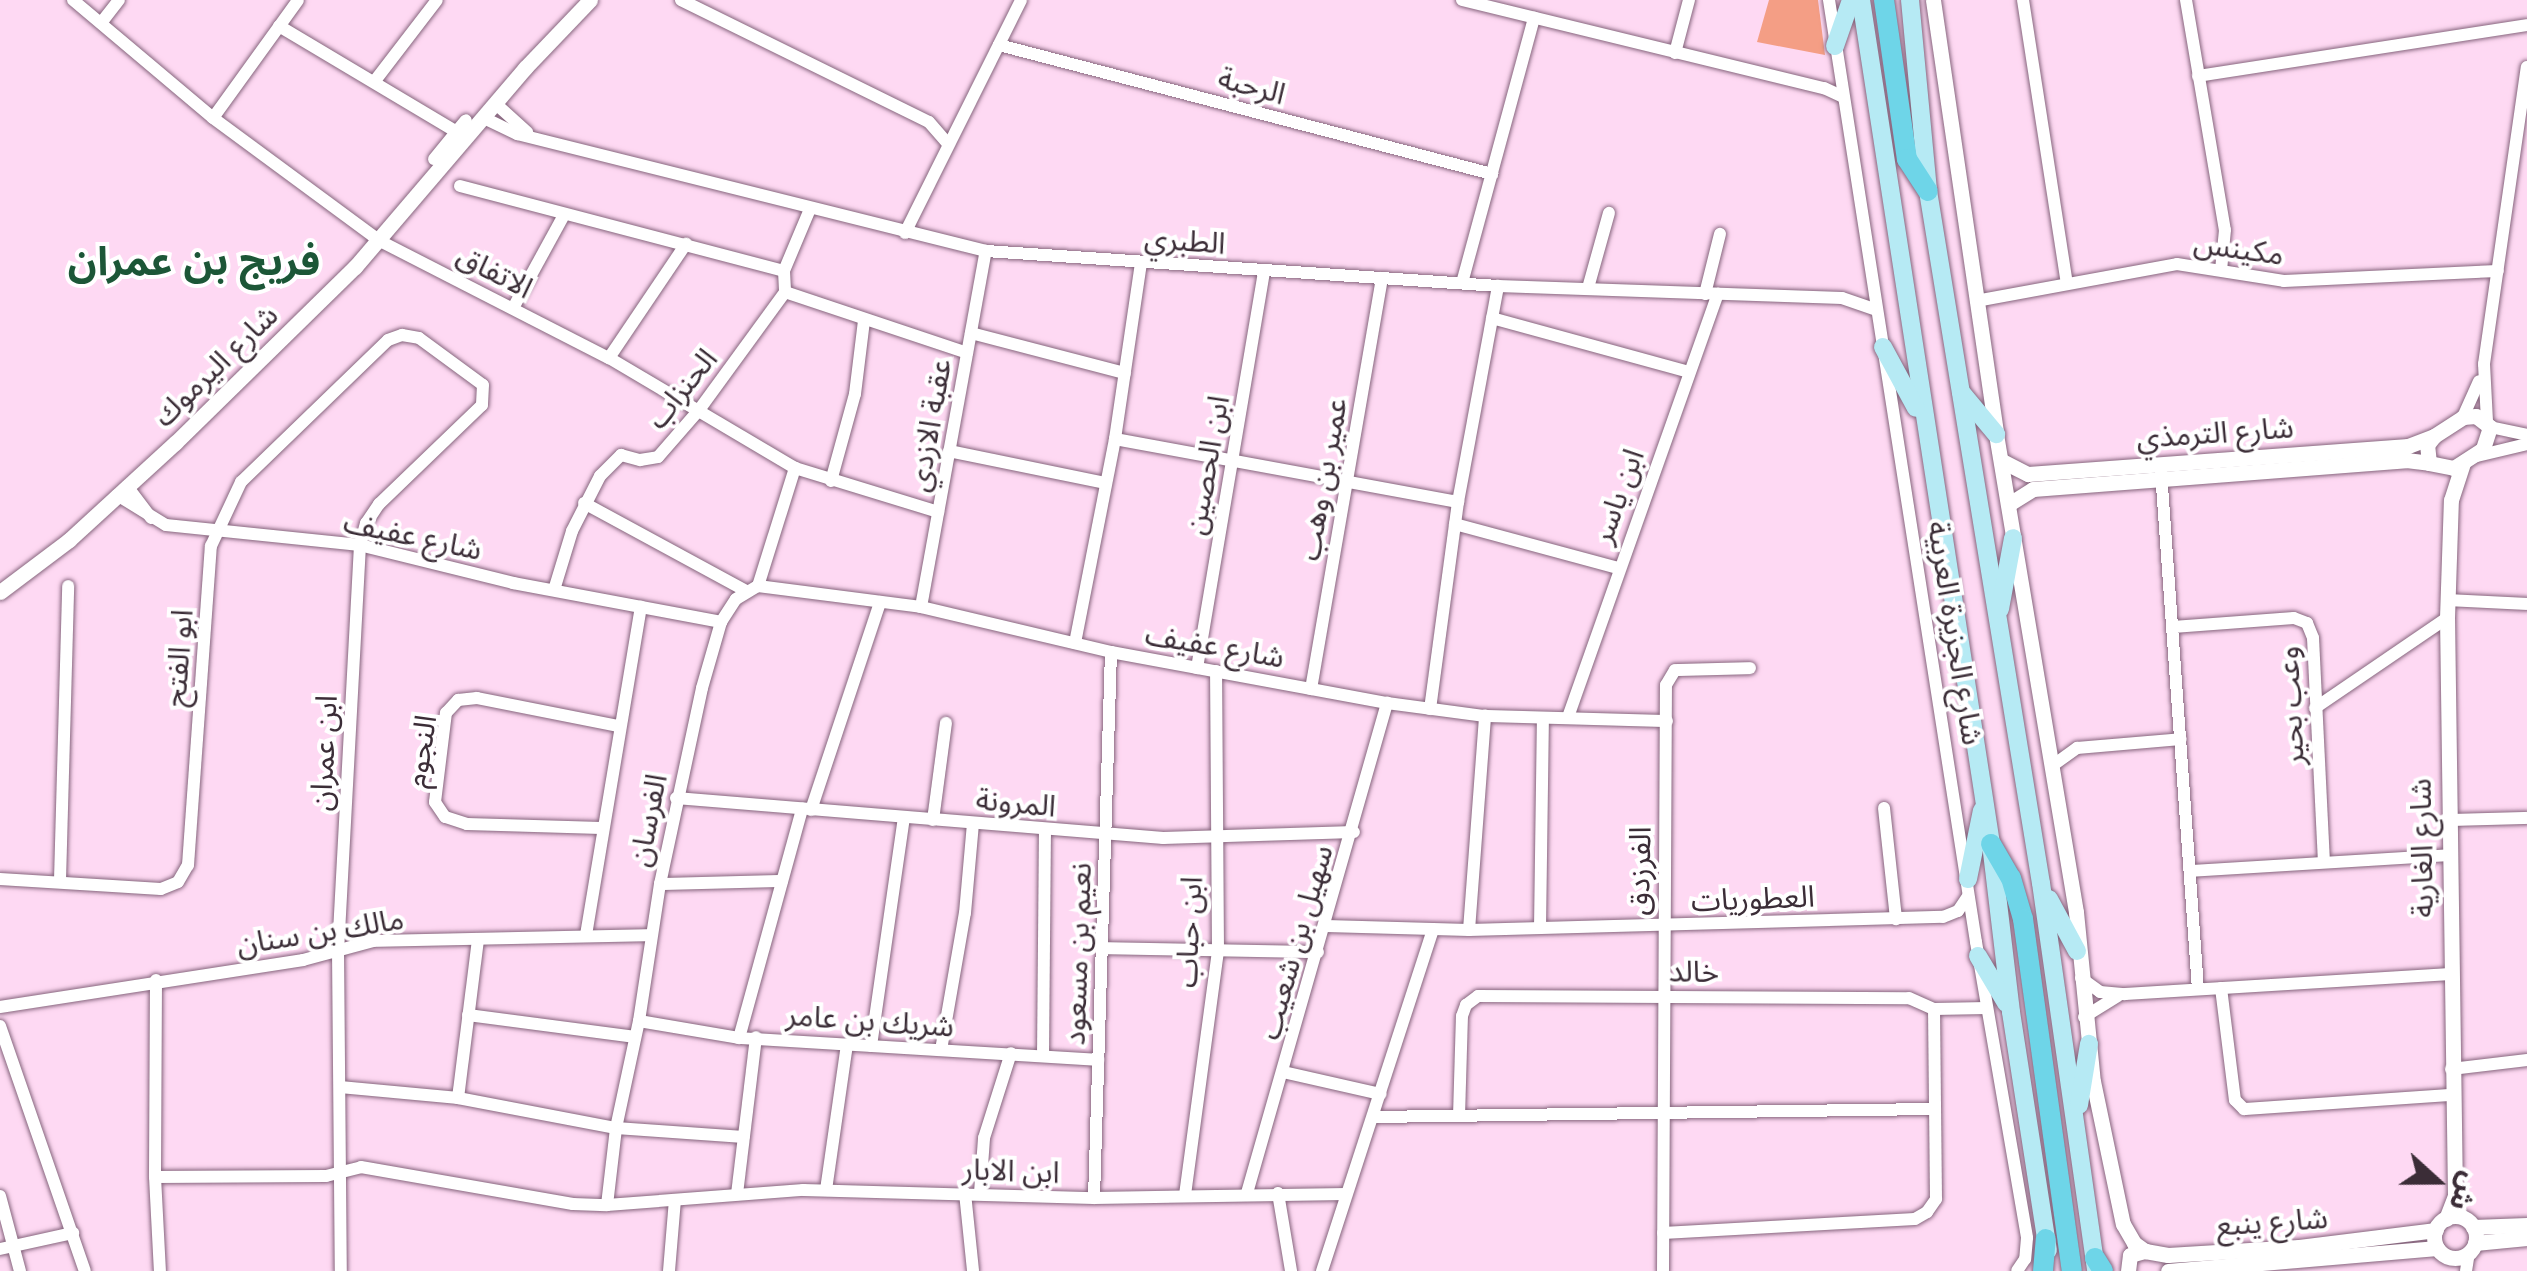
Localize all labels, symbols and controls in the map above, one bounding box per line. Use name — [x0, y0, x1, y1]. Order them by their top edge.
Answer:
street label: الرحبة — [1214, 59, 1290, 111]
street label: الطبري — [1143, 219, 1227, 261]
street label: مكينس — [2192, 224, 2286, 272]
district label: فريج بن عمران — [68, 236, 320, 284]
street label: الاتفاق — [451, 237, 539, 305]
street label: شارع اليرموك — [145, 297, 285, 433]
street label: الحنزاب — [638, 341, 724, 435]
street label: عقبة الازدي — [900, 356, 958, 494]
street label: ابن الحصين — [1176, 393, 1236, 537]
street label: عمير بن وهب — [1290, 395, 1354, 563]
street label: شارع الترمذي — [2135, 409, 2295, 455]
street label: ابن ياسر — [1583, 444, 1651, 548]
street label: شارع عفيف — [341, 503, 485, 567]
street label: شارع الجزيرة العربية — [1921, 518, 1991, 748]
street label: ابو الفتح — [157, 608, 199, 708]
street label: شارع عفيف — [1143, 615, 1287, 675]
street label: وعب بحير — [2269, 645, 2311, 767]
street label: ابن عمران — [302, 694, 344, 812]
street label: النجوم — [397, 712, 443, 790]
street label: الفرسان — [620, 771, 674, 869]
street label: شارع الغارية — [2402, 778, 2440, 918]
street label: المرونة — [974, 781, 1058, 823]
street label: الفرزدق — [1620, 826, 1658, 916]
street label: سهيل بن شعيب — [1250, 841, 1340, 1043]
street label: نعيم بن مسعود — [1056, 862, 1098, 1046]
street label: ابن حباب — [1167, 875, 1209, 989]
street label: العطوريات — [1691, 878, 1815, 918]
street label: مالك بن سنان — [234, 900, 406, 962]
street label: خالد — [1669, 953, 1719, 989]
street label: شريك بن عامر — [785, 996, 955, 1044]
north arrow — [2387, 1131, 2487, 1231]
street label: ابن الابار — [962, 1150, 1060, 1190]
text: ش — [2442, 1168, 2489, 1216]
street label: شارع ينبع — [2215, 1199, 2329, 1243]

